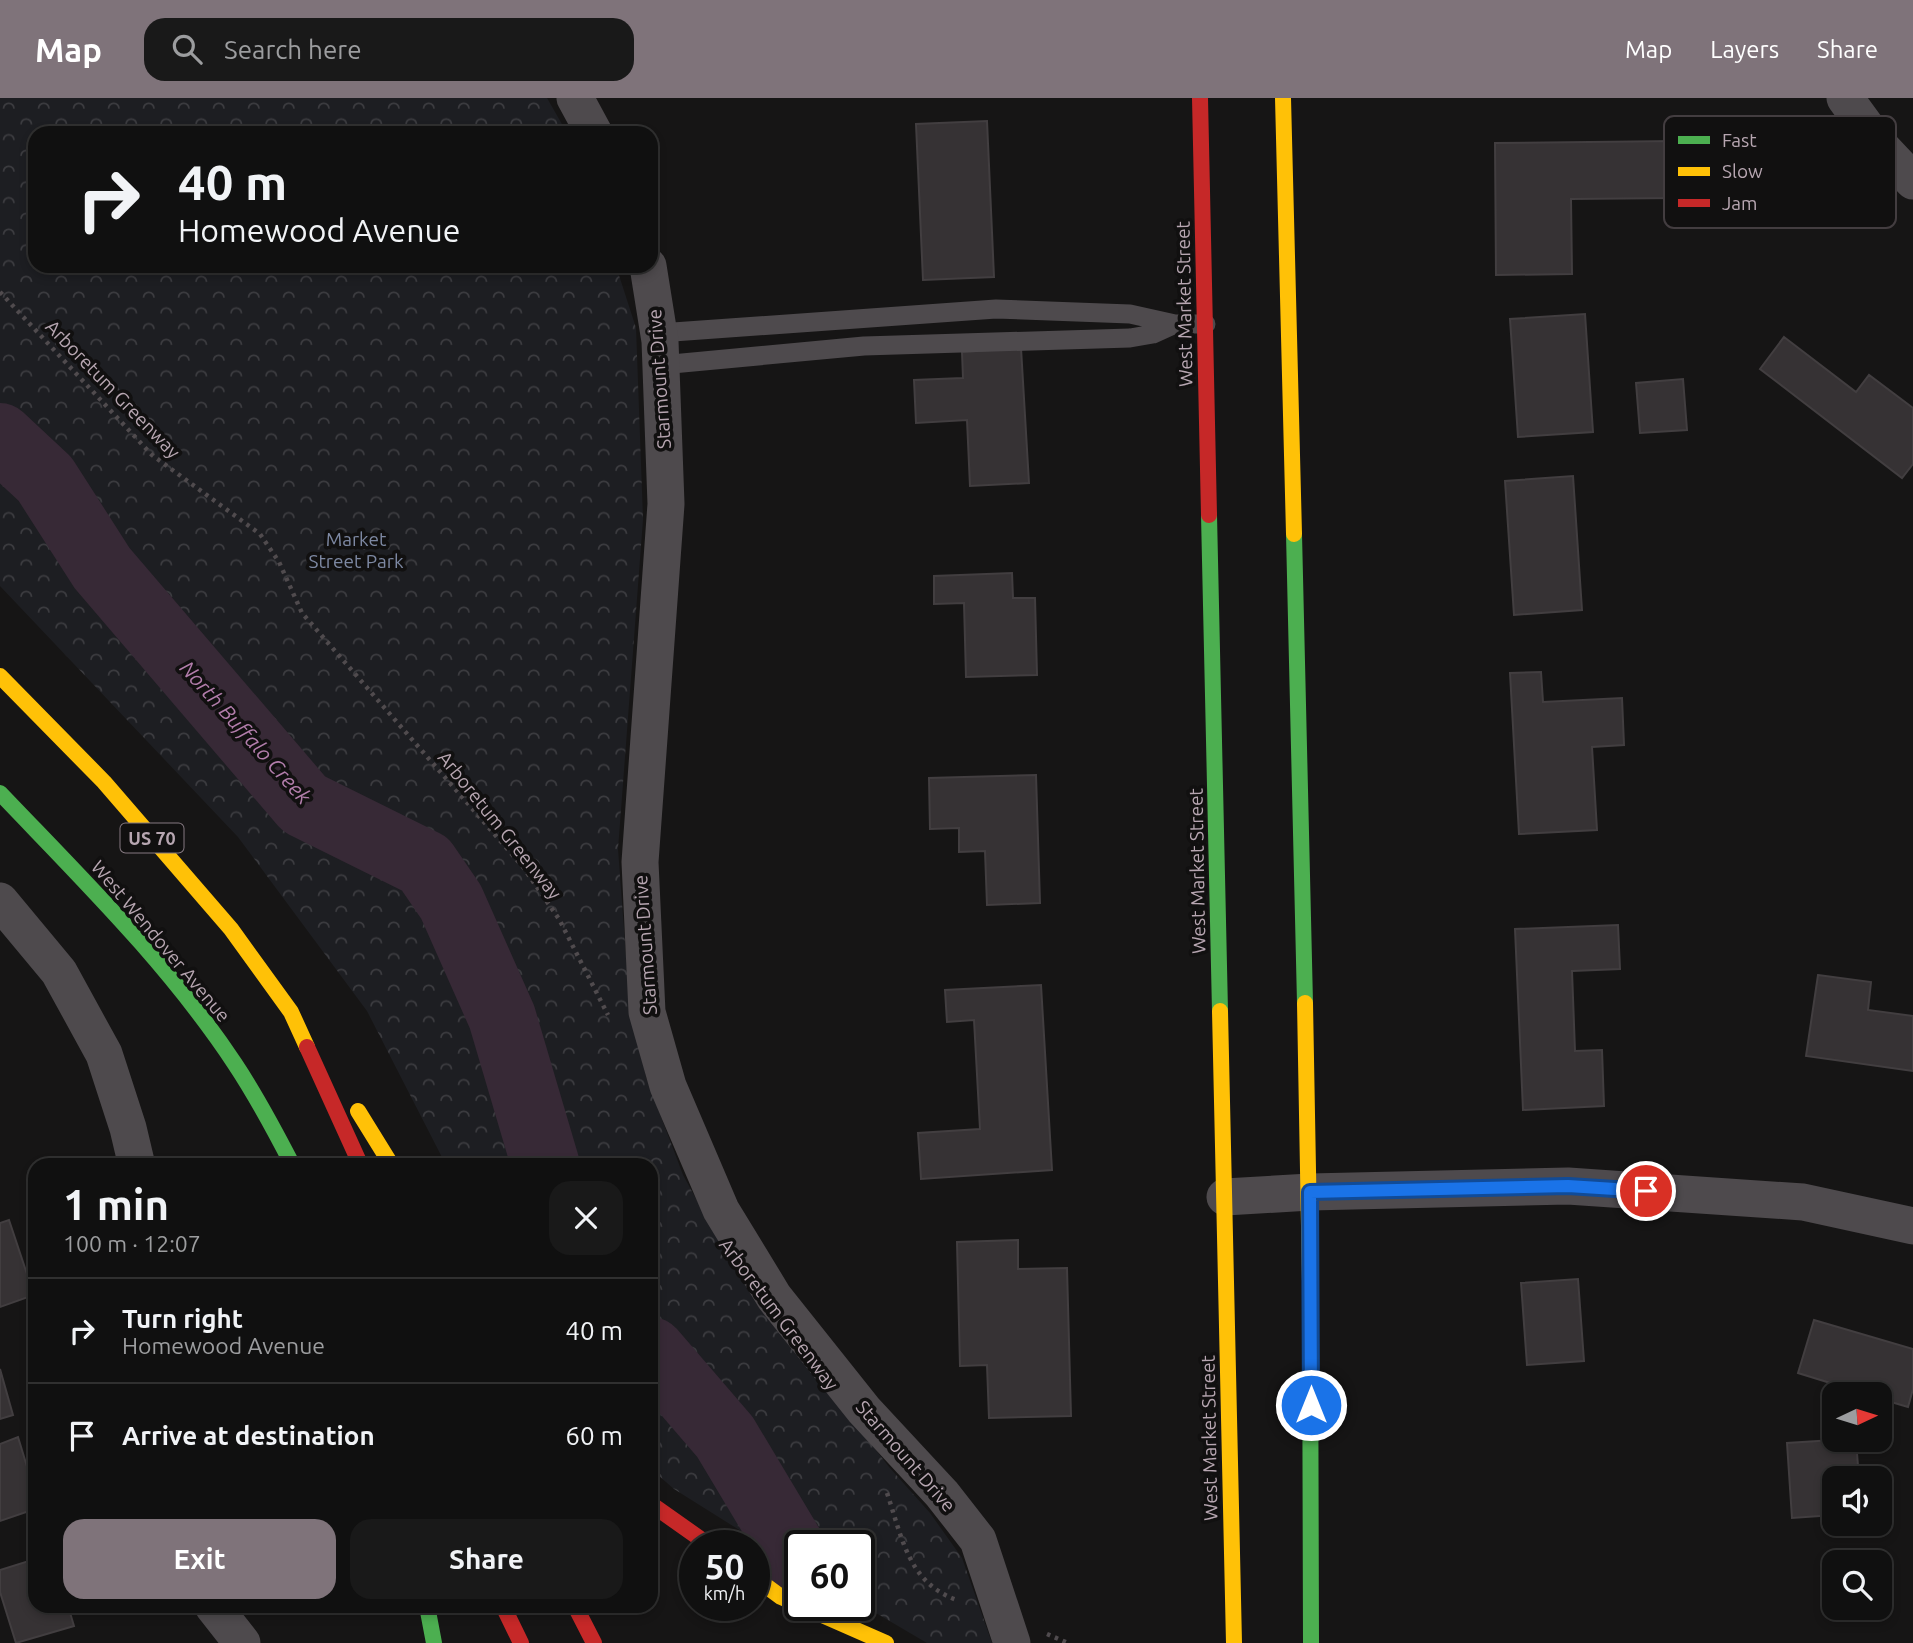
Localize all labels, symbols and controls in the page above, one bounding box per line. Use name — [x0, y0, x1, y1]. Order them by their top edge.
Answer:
search box — [144, 18, 634, 81]
icon: search — [168, 30, 206, 68]
text: Map — [35, 31, 102, 68]
text: Search here — [224, 35, 362, 64]
text: Map — [1625, 36, 1672, 63]
text: Layers — [1710, 36, 1779, 63]
text: Share — [1817, 36, 1878, 63]
legend — [1664, 116, 1896, 228]
text: Fast — [1722, 129, 1757, 151]
icon: right — [63, 154, 154, 245]
text: 40 m — [178, 154, 287, 209]
text: Slow — [1722, 160, 1763, 182]
text: Jam — [1722, 192, 1758, 214]
text: Homewood Avenue — [178, 212, 460, 248]
street label: West Market Street — [1172, 220, 1196, 387]
street label: Starmount Drive — [643, 308, 675, 450]
street label: Arboretum Greenway — [41, 315, 185, 463]
park label: Market Street Park — [308, 528, 404, 572]
water label: North Buffalo Creek — [175, 656, 317, 809]
street label: Arboretum Greenway — [434, 747, 566, 903]
street label: West Market Street — [1185, 787, 1209, 954]
road number: US 70 — [120, 824, 184, 852]
street label: West Wendover Avenue — [87, 856, 235, 1026]
street label: Starmount Drive — [629, 874, 661, 1016]
pin — [1616, 1161, 1676, 1221]
icon: arrive — [1627, 1172, 1665, 1210]
text: 1 min — [63, 1181, 169, 1228]
button: close — [549, 1181, 623, 1255]
text: 100 m · 12:07 — [63, 1231, 201, 1256]
street label: Arboretum Greenway — [715, 1234, 843, 1394]
text: Turn right — [122, 1304, 243, 1333]
icon: right — [63, 1312, 101, 1350]
text: 40 m — [565, 1316, 623, 1345]
text: Homewood Avenue — [122, 1333, 325, 1358]
street label: West Market Street — [1197, 1354, 1221, 1521]
position arrow — [1274, 1368, 1348, 1442]
north arrow — [1822, 1382, 1892, 1452]
map controls — [1822, 1382, 1892, 1620]
street label: Starmount Drive — [852, 1396, 960, 1516]
icon: arrive — [63, 1417, 101, 1455]
text: Arrive at destination — [122, 1421, 375, 1450]
text: 60 m — [565, 1421, 623, 1450]
button: sound — [1822, 1466, 1892, 1536]
button: Exit — [63, 1519, 336, 1599]
button: Share — [350, 1519, 623, 1599]
speed limit sign: 60 — [784, 1530, 875, 1621]
text: 50 — [705, 1546, 744, 1586]
button: search — [1822, 1550, 1892, 1620]
text: km/h — [704, 1583, 745, 1603]

